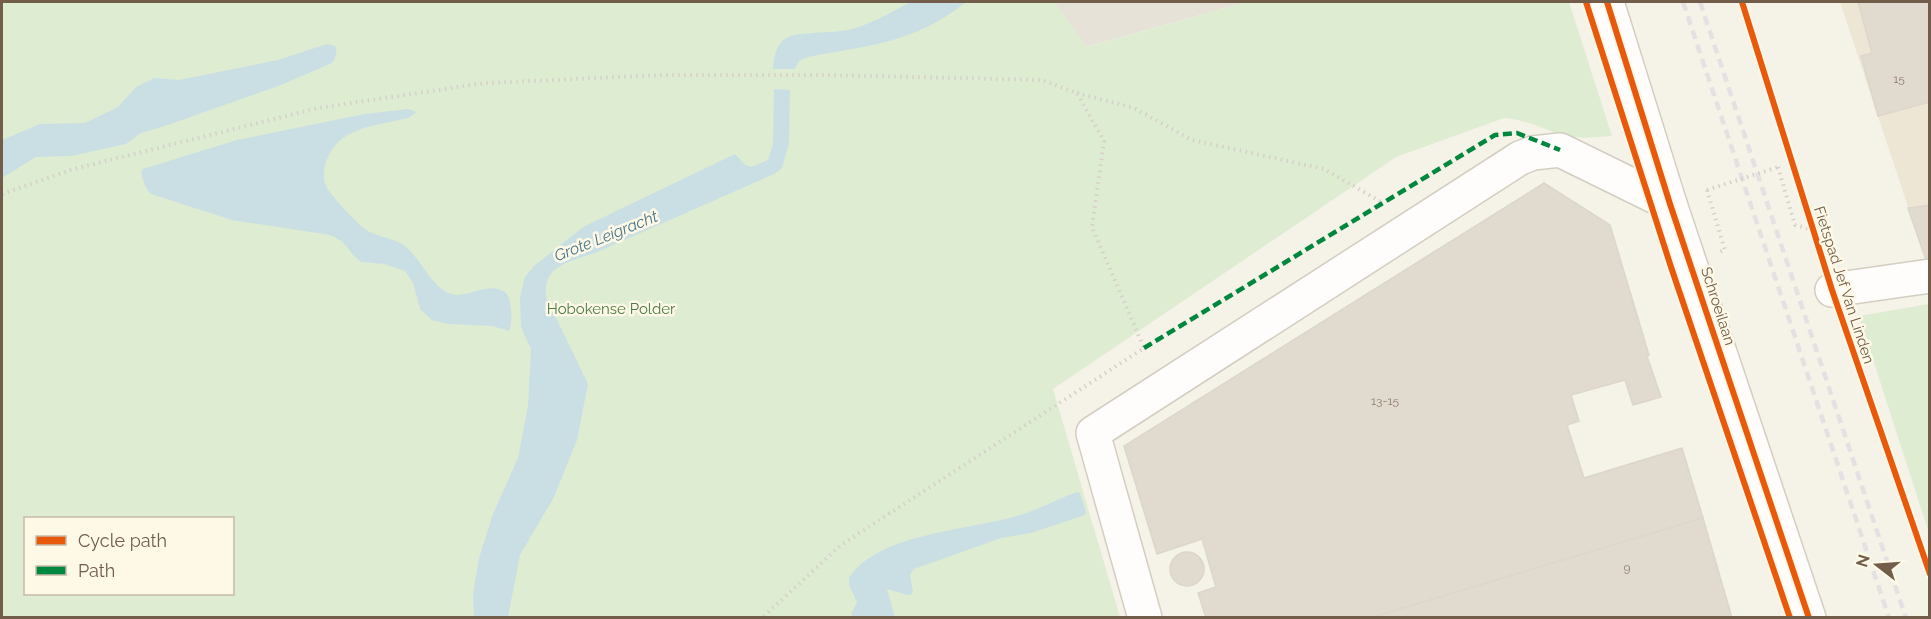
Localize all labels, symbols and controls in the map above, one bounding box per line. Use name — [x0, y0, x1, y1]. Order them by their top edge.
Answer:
house number: 15 — [1893, 72, 1905, 86]
street label: Fietspad Jef Van Linden — [1810, 204, 1878, 366]
water label: Grote Leigracht — [551, 206, 661, 265]
street label: Schroeilaan — [1697, 265, 1739, 347]
park label: Hobokense Polder — [547, 300, 676, 318]
house number: 13-15 — [1371, 394, 1400, 408]
legend — [24, 517, 234, 595]
text: Cycle path — [78, 530, 167, 551]
north arrow — [1847, 535, 1907, 595]
text: N — [1852, 552, 1874, 569]
text: Path — [78, 560, 115, 581]
house number: 9 — [1623, 561, 1631, 575]

